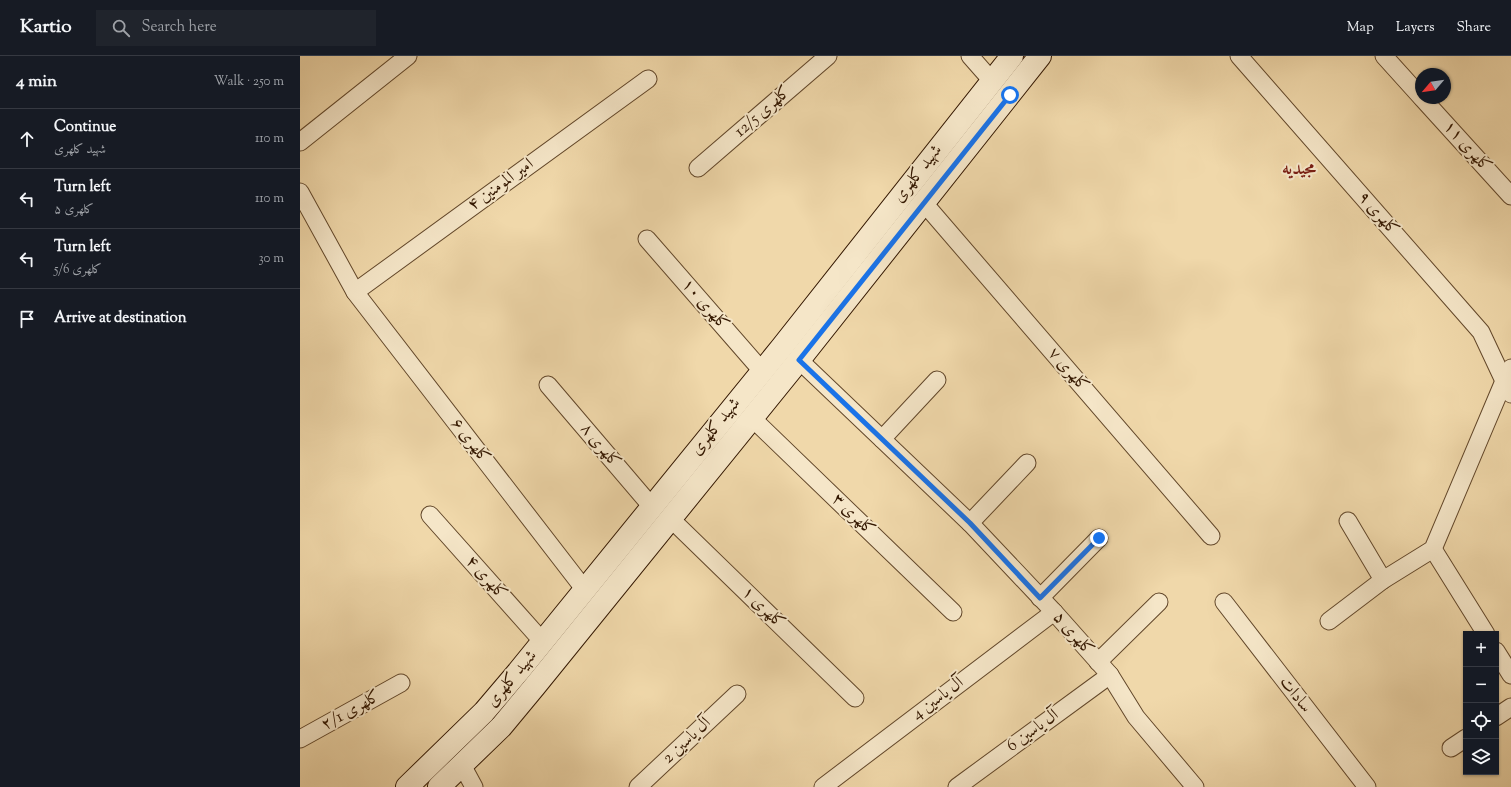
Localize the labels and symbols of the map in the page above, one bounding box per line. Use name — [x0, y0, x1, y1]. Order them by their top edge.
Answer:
north arrow — [1415, 68, 1451, 104]
street label: کلهری 12/5 — [730, 81, 796, 143]
route start — [1001, 86, 1019, 104]
street label: کلهری ۱۱ — [1437, 116, 1497, 178]
street label: شهید کلهری — [888, 140, 949, 208]
street label: امیر المومنین ۴ — [463, 153, 539, 217]
district label: مجیدیه — [1282, 157, 1317, 183]
street label: کلهری ۹ — [1352, 186, 1404, 242]
street label: کلهری ۱۰ — [676, 274, 734, 336]
street label: کلهری ۷ — [1042, 342, 1094, 398]
street label: شهید کلهری — [685, 393, 747, 461]
street label: کلهری ۶ — [444, 413, 496, 469]
street label: کلهری ۸ — [574, 418, 626, 474]
street label: کلهری ۳ — [826, 488, 880, 542]
route end — [1090, 529, 1108, 547]
street label: کلهری ۴ — [460, 551, 512, 605]
street label: کلهری ۱ — [736, 581, 790, 635]
street label: کلهری ۵ — [1047, 606, 1099, 662]
street label: شهید کلهری — [481, 645, 543, 713]
street label: آل یاسین 4 — [907, 670, 971, 726]
street label: سادات — [1273, 672, 1317, 718]
street label: کلهری ۲/1 — [317, 685, 385, 737]
street label: آل یاسین 6 — [1002, 702, 1066, 758]
street label: آل یاسین 2 — [657, 711, 718, 770]

